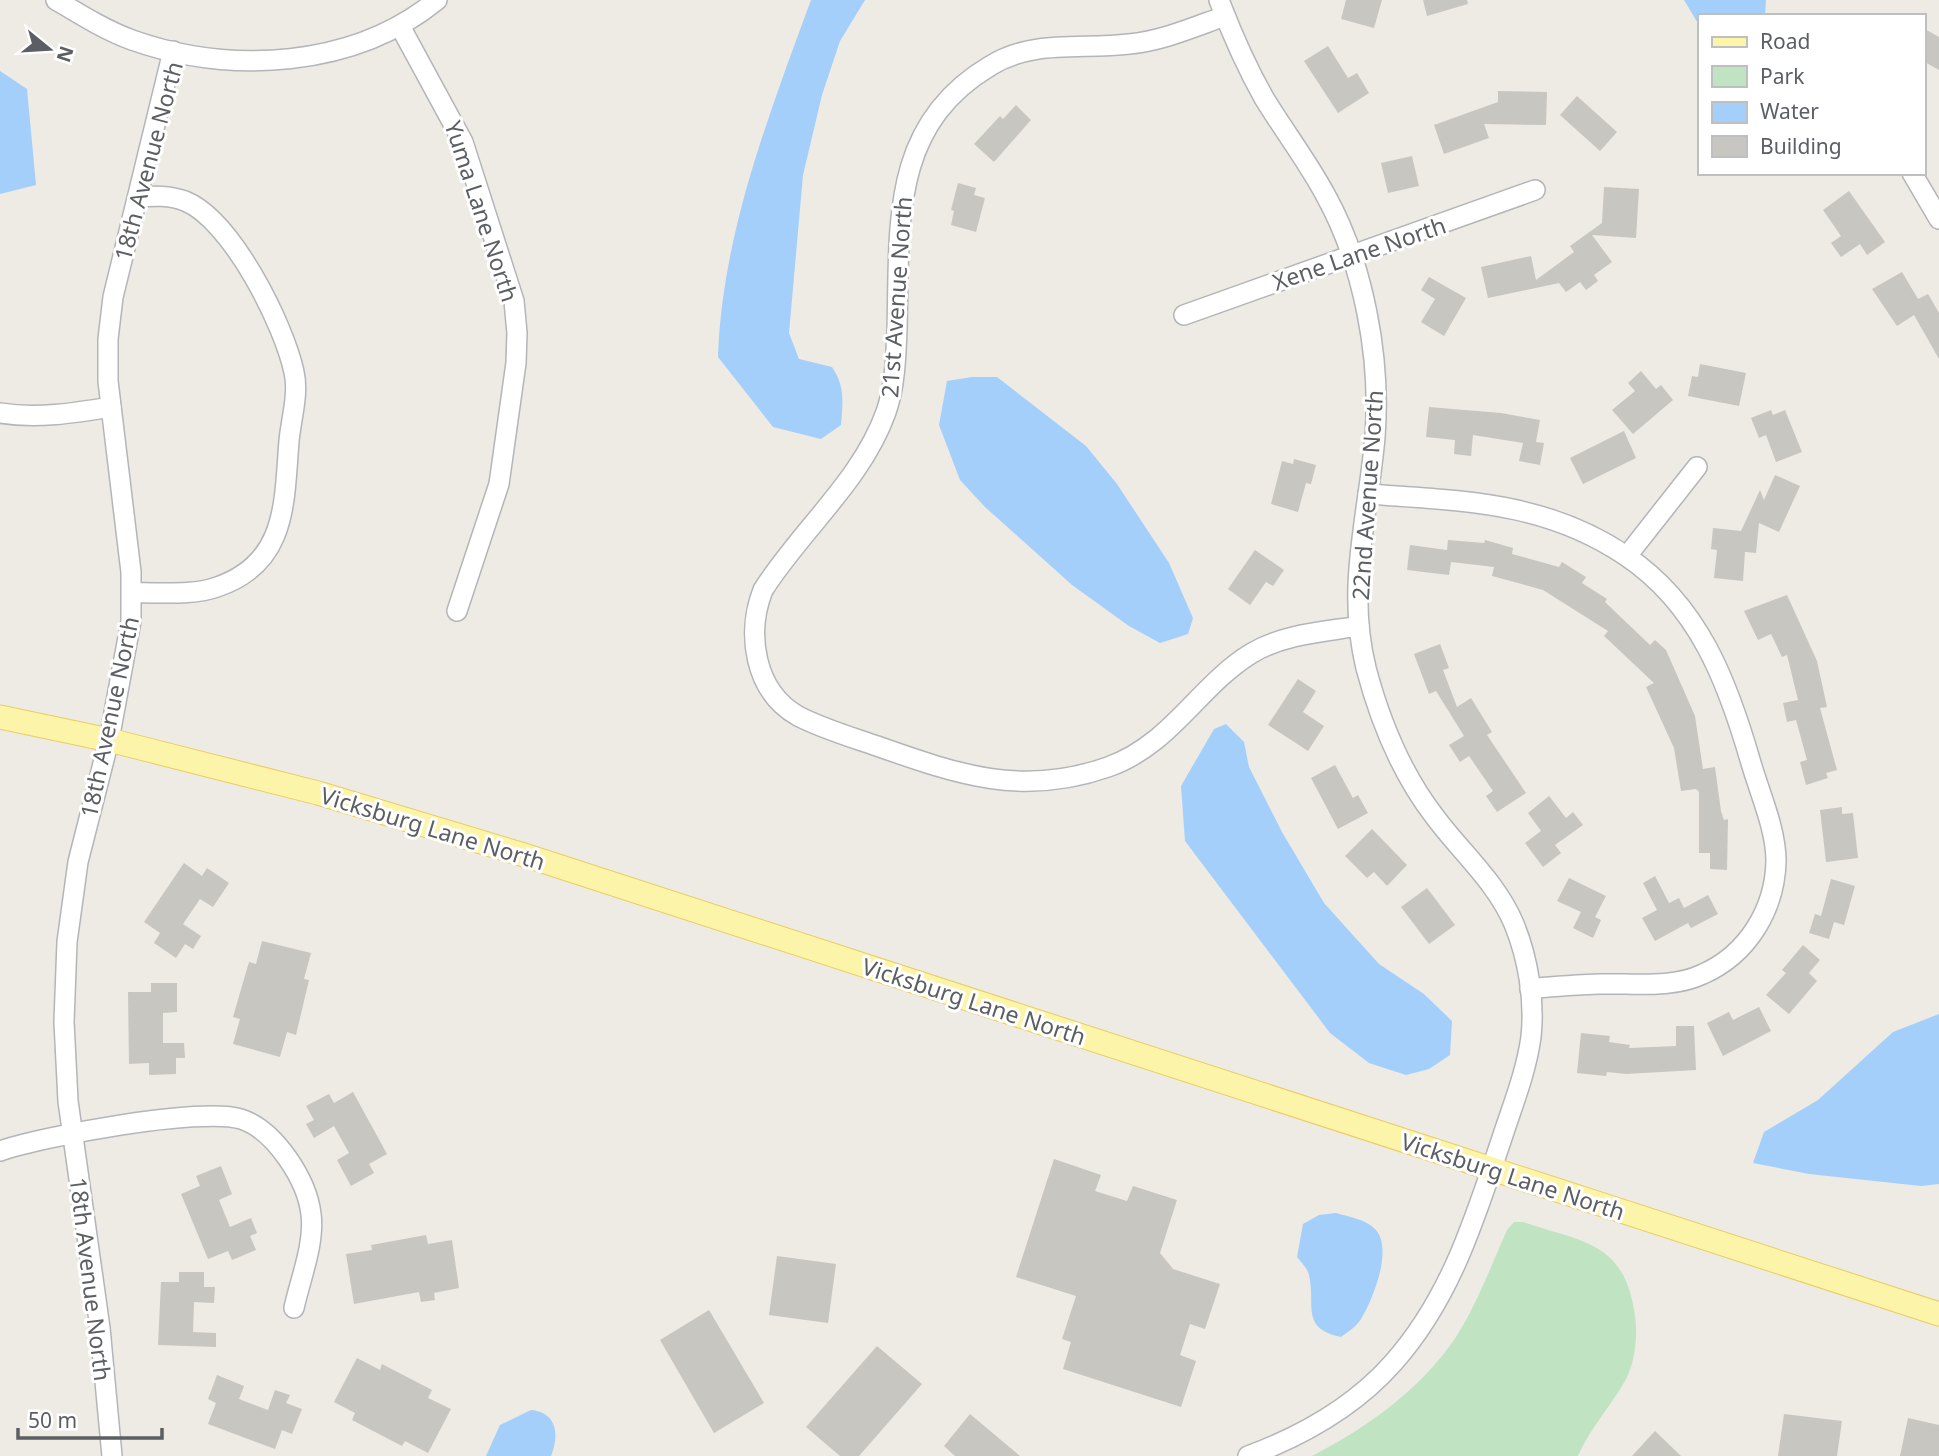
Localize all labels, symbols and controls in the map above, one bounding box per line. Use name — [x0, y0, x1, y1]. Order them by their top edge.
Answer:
north arrow — [14, 14, 84, 84]
legend — [1698, 14, 1925, 175]
text: Road — [1760, 27, 1810, 55]
text: N — [50, 43, 80, 66]
street label: 18th Avenue North — [106, 58, 190, 264]
text: Park — [1760, 62, 1805, 90]
text: Water — [1760, 97, 1819, 125]
street label: Yuma Lane North — [438, 116, 526, 306]
text: Building — [1760, 132, 1842, 160]
street label: 21st Avenue North — [873, 195, 919, 399]
street label: Xene Lane North — [1268, 208, 1450, 298]
street label: 22nd Avenue North — [1344, 389, 1390, 601]
street label: 18th Avenue North — [72, 613, 146, 821]
street label: Vicksburg Lane North — [317, 779, 549, 877]
street label: Vicksburg Lane North — [858, 950, 1090, 1052]
street label: Vicksburg Lane North — [1397, 1125, 1629, 1227]
street label: 18th Avenue North — [63, 1175, 119, 1383]
scale bar — [18, 1396, 161, 1440]
text: 50 m — [28, 1406, 77, 1434]

